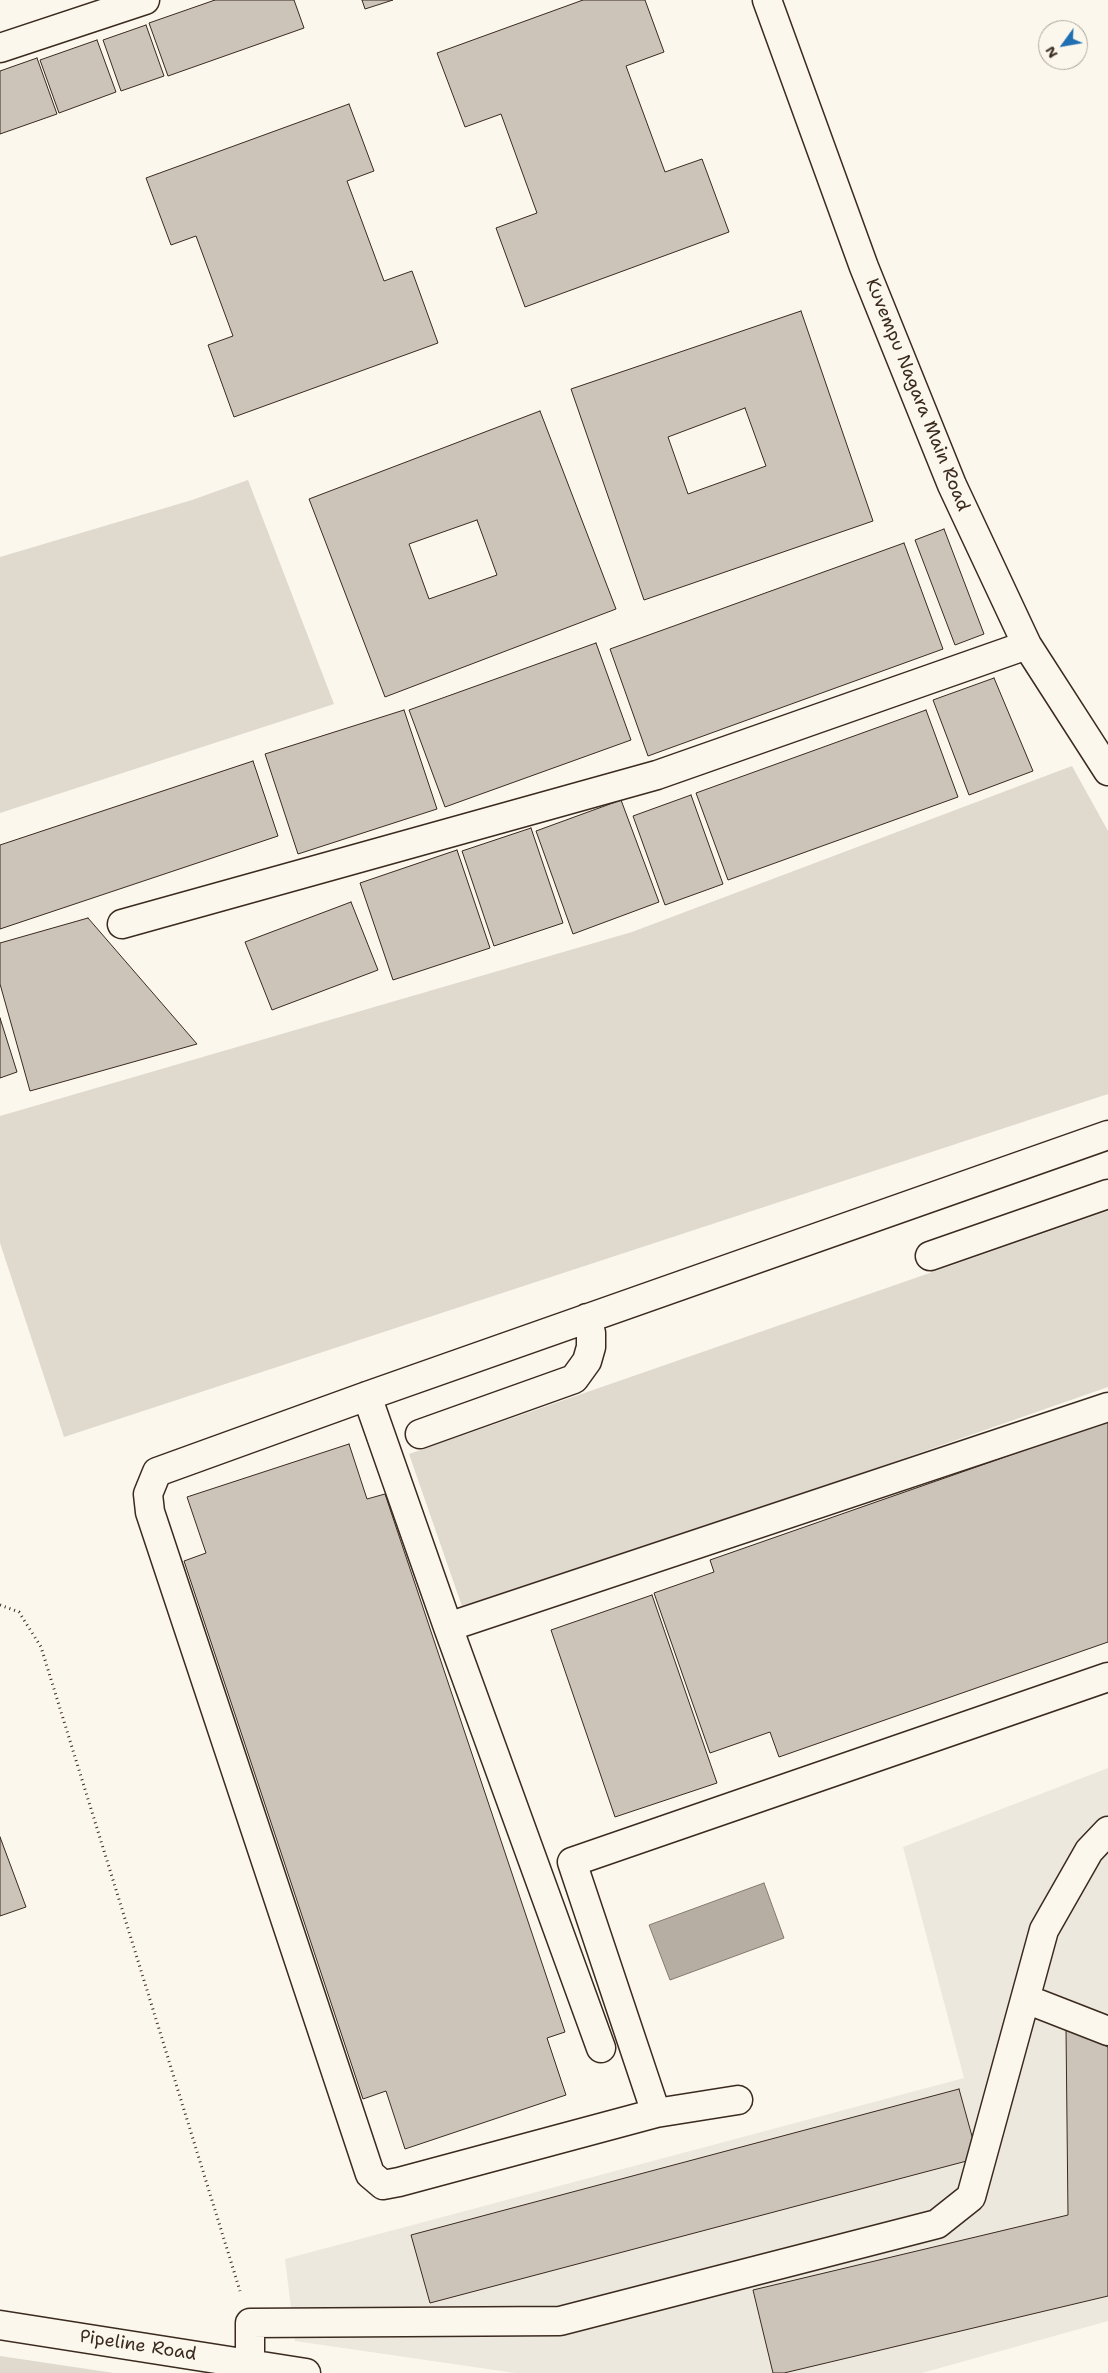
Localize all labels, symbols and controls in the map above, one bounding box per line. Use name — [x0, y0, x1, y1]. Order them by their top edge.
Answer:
north arrow — [1038, 20, 1088, 70]
text: N — [1041, 43, 1062, 62]
street label: Kuvempu Nagara Main Road — [860, 275, 974, 515]
street label: Pipeline Road — [78, 2326, 198, 2366]

